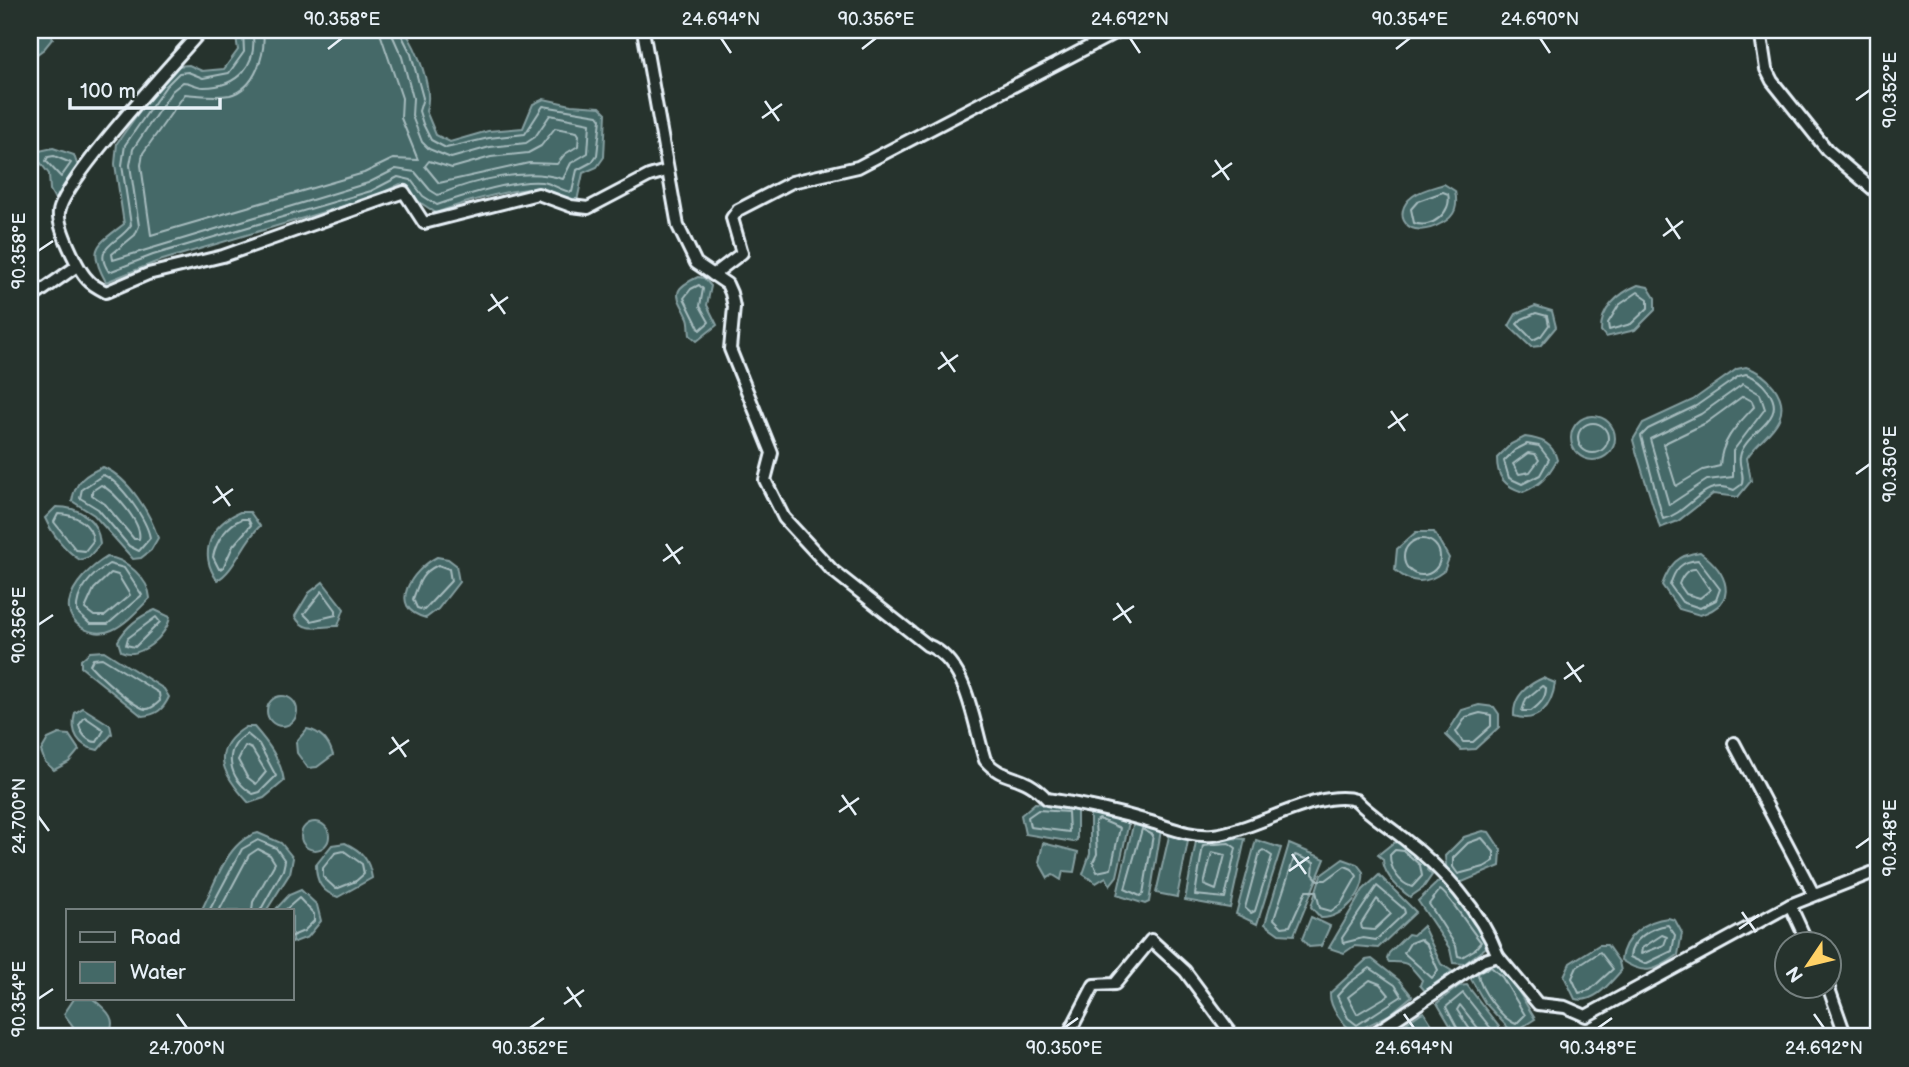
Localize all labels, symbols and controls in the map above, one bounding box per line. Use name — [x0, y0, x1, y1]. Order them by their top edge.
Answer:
text: 90.358°E — [304, 9, 380, 30]
text: 24.694°N — [682, 9, 760, 30]
text: 90.356°E — [838, 9, 914, 30]
text: 24.692°N — [1091, 9, 1169, 30]
text: 90.354°E — [1372, 9, 1448, 30]
text: 24.690°N — [1501, 9, 1579, 30]
text: 90.352°E — [1880, 52, 1901, 128]
scale bar — [70, 66, 220, 110]
text: 100 m — [80, 79, 136, 104]
text: 90.358°E — [9, 213, 30, 289]
text: 90.350°E — [1880, 426, 1901, 502]
text: 90.356°E — [9, 587, 30, 663]
text: 24.700°N — [9, 778, 30, 854]
text: 90.348°E — [1880, 799, 1901, 877]
legend — [66, 909, 294, 1000]
text: Road — [130, 925, 181, 950]
north arrow — [1772, 930, 1842, 1000]
text: Water — [130, 960, 186, 985]
text: 90.354°E — [9, 961, 30, 1037]
text: N — [1782, 961, 1809, 986]
text: 24.700°N — [149, 1038, 225, 1059]
text: 90.352°E — [492, 1038, 568, 1059]
text: 90.350°E — [1026, 1038, 1102, 1059]
text: 24.694°N — [1375, 1038, 1453, 1059]
text: 90.348°E — [1559, 1038, 1637, 1059]
text: 24.692°N — [1785, 1038, 1863, 1059]

